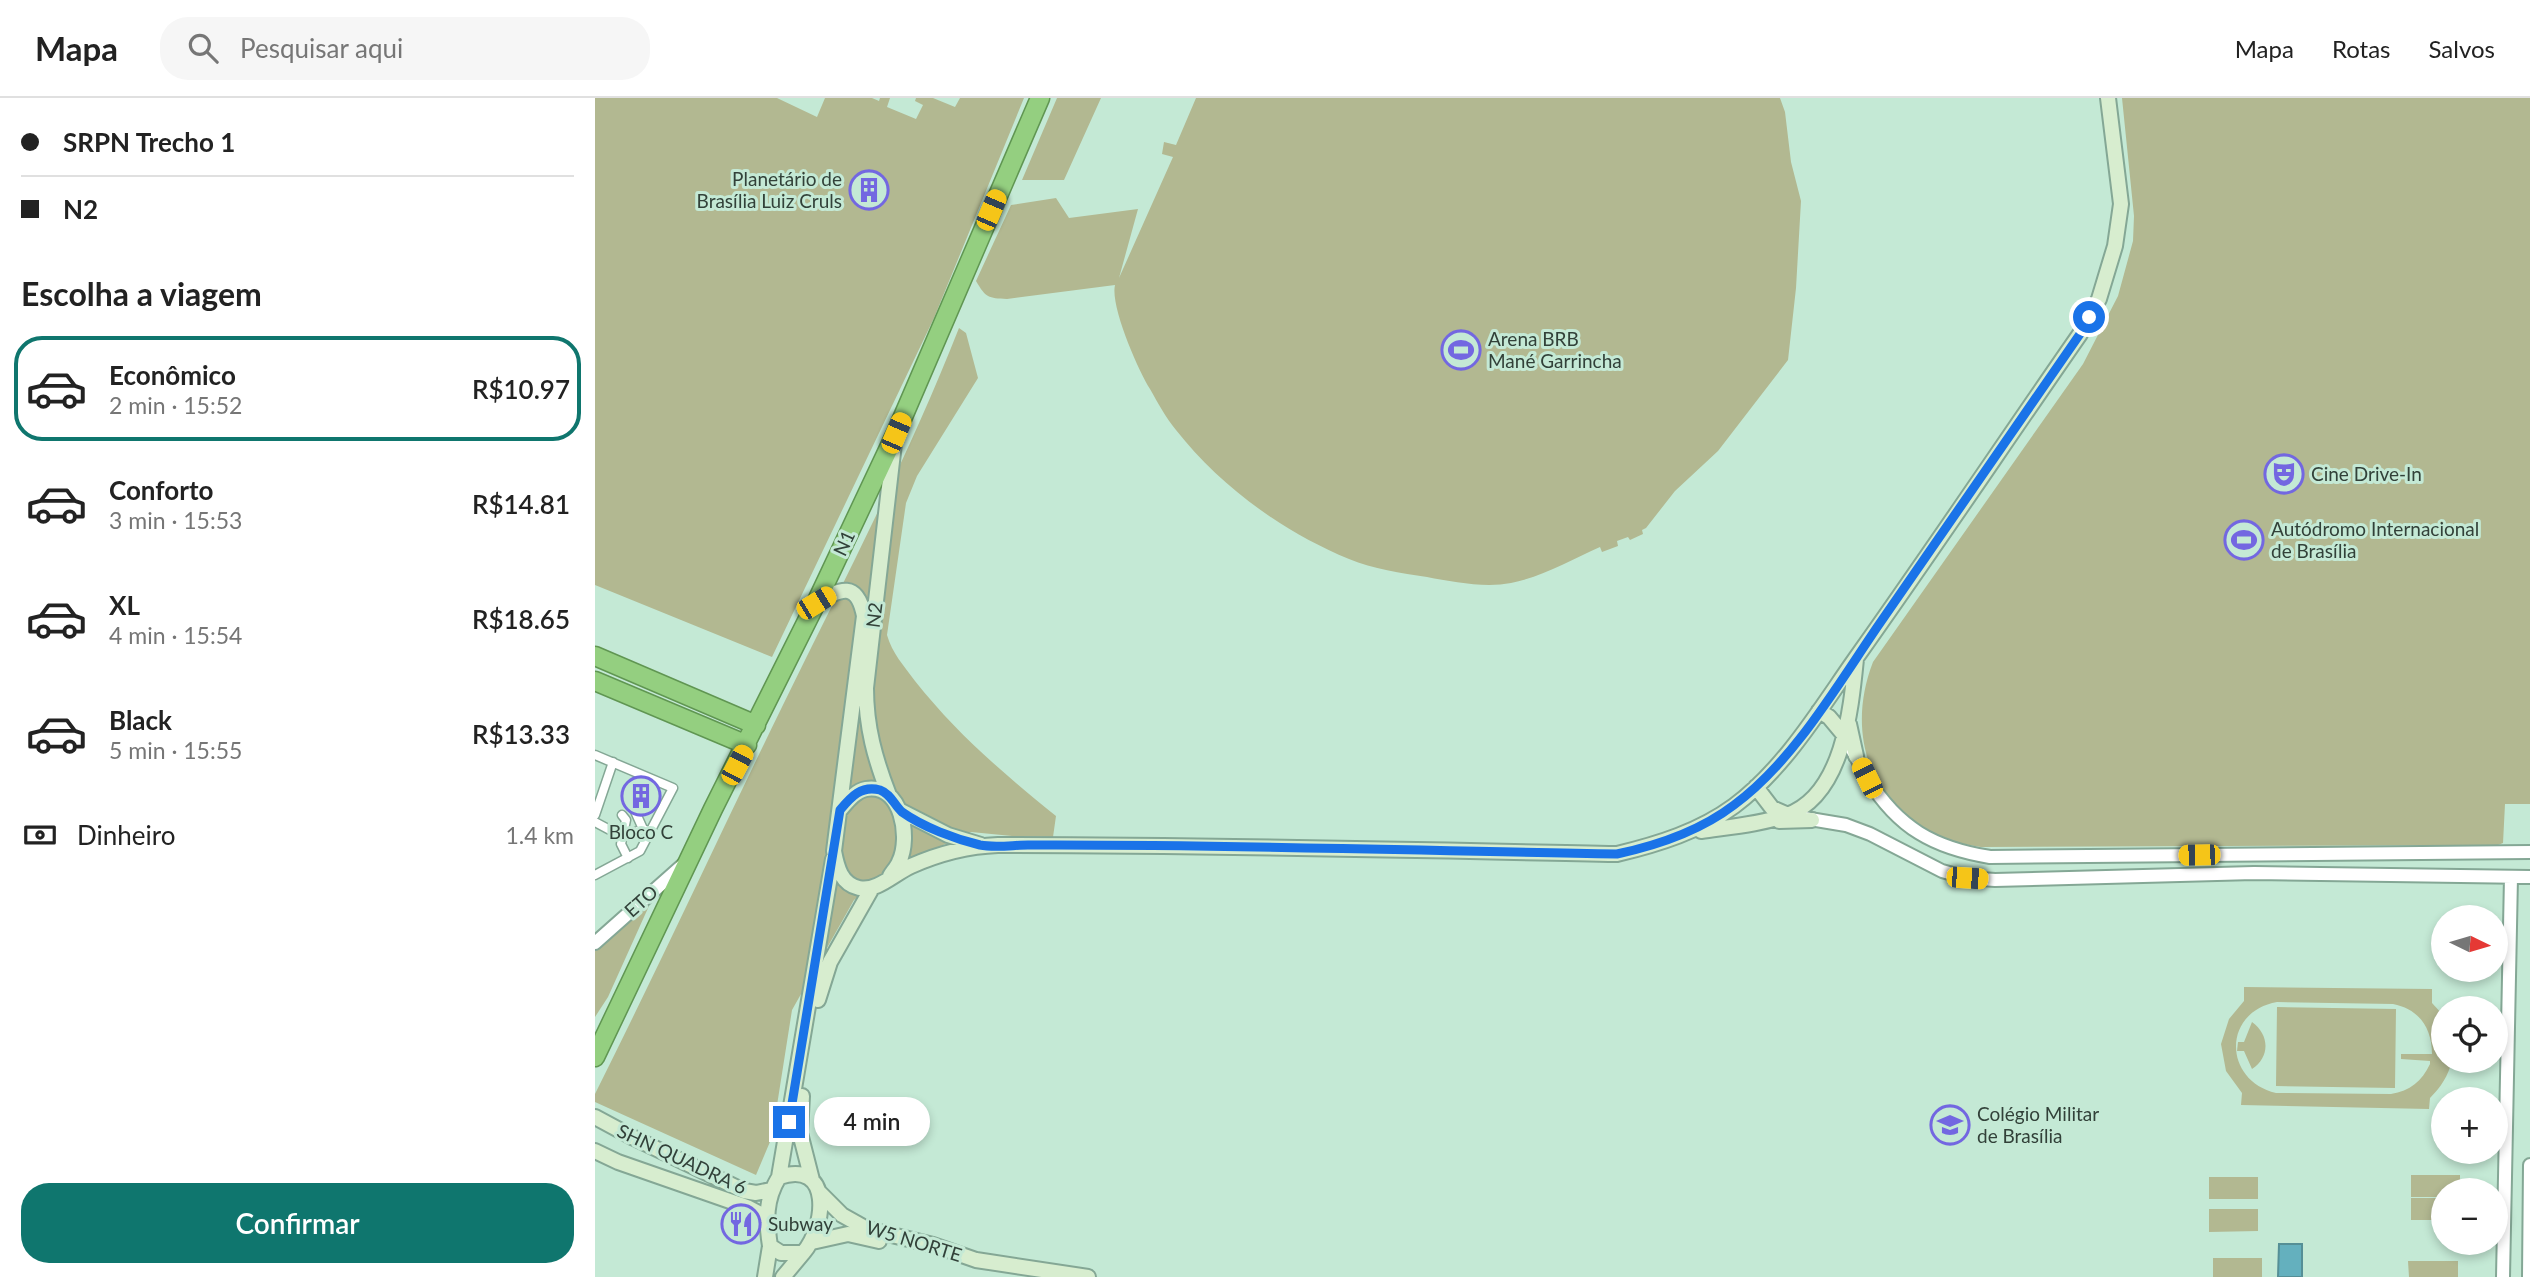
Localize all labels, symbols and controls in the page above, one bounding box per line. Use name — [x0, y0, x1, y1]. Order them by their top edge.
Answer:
search box — [160, 17, 650, 80]
text: Mapa — [35, 28, 118, 68]
icon: search — [184, 29, 222, 67]
text: Pesquisar aqui — [240, 32, 403, 64]
text: Mapa — [2235, 34, 2294, 63]
text: Rotas — [2332, 34, 2391, 63]
text: Salvos — [2429, 34, 2495, 63]
text: SRPN Trecho 1 — [63, 126, 235, 158]
place label: Planetário de Brasília Luiz Cruls — [697, 167, 842, 212]
building icon: Planetário de Brasília Luiz Cruls — [848, 169, 890, 211]
car — [974, 187, 1009, 233]
text: N2 — [63, 193, 98, 225]
text: Escolha a viagem — [21, 274, 262, 313]
route start — [2073, 301, 2105, 333]
place label: Arena BRB Mané Garrincha — [1488, 327, 1622, 372]
sports icon: Arena BRB Mané Garrincha — [1440, 329, 1482, 371]
icon: car — [25, 357, 88, 420]
text: Econômico — [109, 359, 236, 391]
text: R$10.97 — [472, 373, 570, 405]
text: 2 min · 15:52 — [109, 391, 242, 419]
car — [879, 410, 914, 456]
theatre icon: Cine Drive-In — [2263, 453, 2305, 495]
place label: Cine Drive-In — [2311, 462, 2422, 485]
icon: car — [25, 472, 88, 535]
text: Conforto — [109, 474, 213, 506]
text: R$14.81 — [472, 488, 570, 520]
text: 3 min · 15:53 — [109, 506, 242, 534]
place label: Autódromo Internacional de Brasília — [2271, 517, 2479, 562]
sports icon: Autódromo Internacional de Brasília — [2223, 519, 2265, 561]
street label: N1 — [828, 526, 859, 559]
car — [793, 583, 840, 623]
icon: car — [25, 587, 88, 650]
text: XL — [109, 589, 140, 621]
street label: N2 — [861, 601, 886, 629]
text: R$18.65 — [472, 603, 570, 635]
text: 4 min · 15:54 — [109, 621, 242, 649]
icon: car — [25, 702, 88, 765]
text: Black — [109, 704, 172, 736]
text: R$13.33 — [472, 718, 570, 750]
text: 5 min · 15:55 — [109, 736, 242, 764]
car — [718, 742, 757, 788]
car — [1849, 755, 1886, 801]
building icon: Bloco C — [620, 775, 662, 817]
icon: cash — [21, 816, 59, 854]
text: Dinheiro — [77, 819, 175, 851]
place label: Bloco C — [609, 820, 674, 843]
text: 1.4 km — [505, 821, 574, 849]
car — [2178, 844, 2221, 866]
car — [1946, 866, 1989, 890]
street label: ETO — [619, 880, 662, 921]
north arrow — [2431, 905, 2508, 982]
map controls — [2431, 905, 2508, 1255]
button: locate — [2431, 996, 2508, 1073]
button: + — [2431, 1087, 2508, 1164]
callout: 4 min — [813, 1098, 929, 1146]
place label: Colégio Militar de Brasília — [1977, 1102, 2099, 1147]
school or university icon: Colégio Militar de Brasília — [1929, 1104, 1971, 1146]
route end — [773, 1106, 805, 1138]
text: 4 min — [844, 1107, 900, 1135]
street label: SHN QUADRA 6 — [614, 1118, 751, 1199]
button: − — [2431, 1178, 2508, 1255]
button: Confirmar — [21, 1183, 574, 1263]
restaurant icon: Subway — [720, 1203, 762, 1245]
place label: Subway — [768, 1212, 833, 1235]
street label: W5 NORTE — [863, 1215, 965, 1266]

